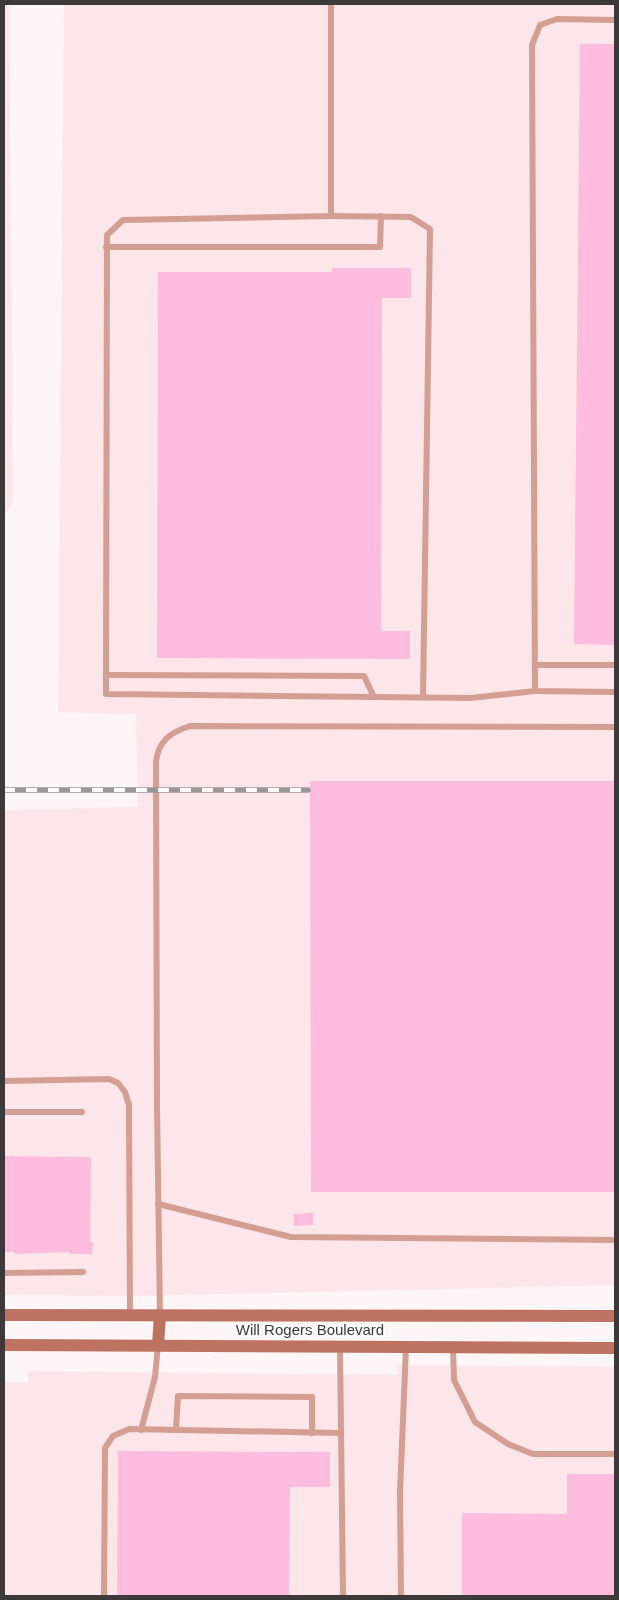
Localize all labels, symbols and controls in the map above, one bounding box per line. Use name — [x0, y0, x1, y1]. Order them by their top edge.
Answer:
street label: Will Rogers Boulevard — [236, 1321, 384, 1338]

